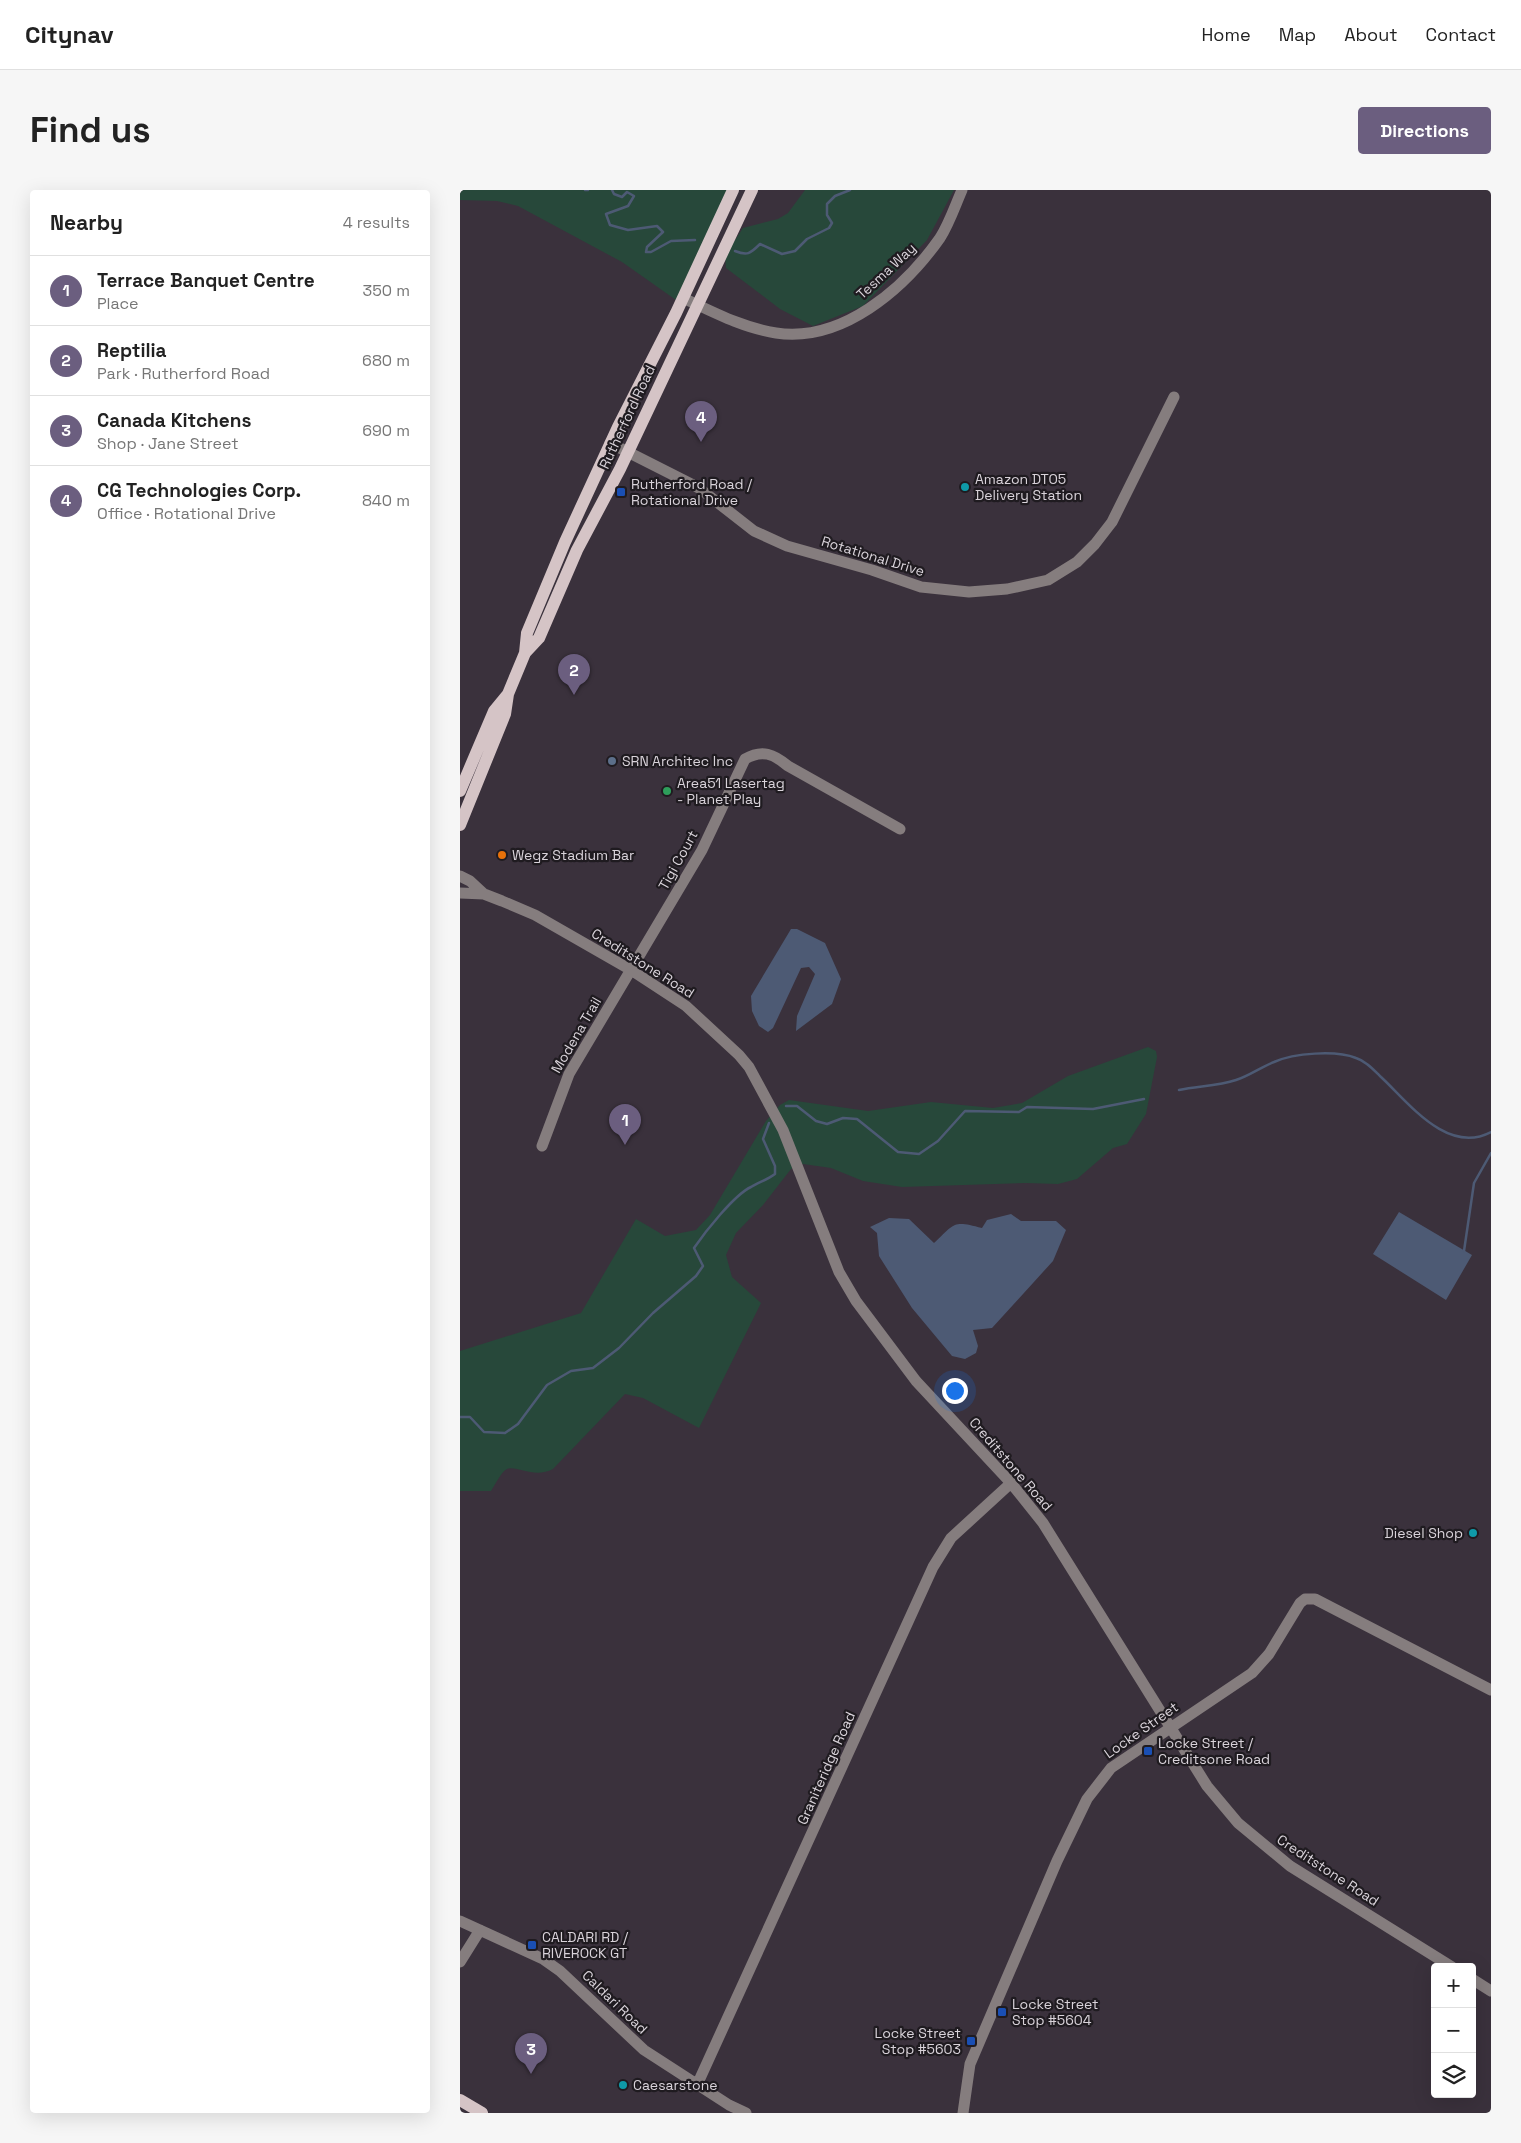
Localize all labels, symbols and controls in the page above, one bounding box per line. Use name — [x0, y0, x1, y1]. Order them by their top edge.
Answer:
text: Citynav — [25, 19, 114, 50]
text: Home — [1202, 23, 1251, 46]
text: Map — [1279, 23, 1316, 46]
text: About — [1344, 23, 1398, 46]
text: Contact — [1426, 23, 1496, 46]
button: Directions — [1358, 107, 1491, 154]
text: Find us — [30, 108, 151, 152]
text: Nearby — [50, 209, 123, 236]
text: 4 results — [343, 212, 410, 233]
street label: Tesma Way — [853, 239, 919, 303]
text: Terrace Banquet Centre — [97, 268, 315, 293]
text: 1 — [62, 280, 70, 301]
text: 350 m — [363, 280, 410, 301]
text: Place — [97, 293, 139, 314]
text: Reptilia — [97, 338, 167, 363]
text: 2 — [61, 350, 71, 371]
text: 680 m — [362, 350, 410, 371]
street label: Rutherford Road — [595, 362, 659, 472]
text: Park · Rutherford Road — [97, 363, 270, 384]
pin: 4 — [685, 401, 717, 442]
text: Canada Kitchens — [97, 408, 251, 433]
text: 3 — [61, 420, 71, 441]
text: 690 m — [362, 420, 410, 441]
text: Shop · Jane Street — [97, 433, 239, 454]
place label: Amazon DTO5 Delivery Station — [975, 470, 1082, 504]
place label: Rutherford Road / Rotational Drive — [631, 475, 753, 509]
text: CG Technologies Corp. — [97, 478, 301, 503]
marker: Amazon DTO5 Delivery Station — [959, 481, 971, 493]
marker: Rutherford Road / Rotational Drive — [615, 486, 627, 498]
text: 4 — [61, 490, 71, 511]
text: 840 m — [362, 490, 410, 511]
text: Office · Rotational Drive — [97, 503, 276, 524]
street label: Rotational Drive — [819, 532, 927, 580]
pin: 2 — [558, 654, 590, 695]
place label: SRN Architec Inc — [622, 752, 733, 770]
marker: SRN Architec Inc — [606, 755, 618, 767]
place label: Area51 Lasertag - Planet Play — [677, 774, 785, 808]
marker: Area51 Lasertag - Planet Play — [661, 785, 673, 797]
street label: Tigi Court — [654, 827, 702, 893]
place label: Wegz Stadium Bar — [512, 846, 634, 864]
marker: Wegz Stadium Bar — [496, 849, 508, 861]
street label: Creditstone Road — [588, 924, 698, 1002]
street label: Modena Trail — [547, 994, 605, 1076]
pin: 1 — [609, 1104, 641, 1145]
your location — [942, 1378, 968, 1404]
street label: Creditstone Road — [965, 1414, 1057, 1514]
place label: Diesel Shop — [1384, 1524, 1463, 1542]
marker: Diesel Shop — [1467, 1527, 1479, 1539]
street label: Locke Street — [1100, 1698, 1182, 1762]
street label: Graniteridge Road — [793, 1709, 859, 1827]
place label: Locke Street / Creditsone Road — [1158, 1734, 1270, 1768]
marker: Locke Street / Creditsone Road — [1142, 1745, 1154, 1757]
street label: Creditstone Road — [1274, 1830, 1382, 1910]
place label: CALDARI RD / RIVEROCK GT — [542, 1928, 629, 1962]
marker: CALDARI RD / RIVEROCK GT — [526, 1939, 538, 1951]
map controls — [1431, 1963, 1476, 2098]
button: + — [1431, 1963, 1476, 2008]
street label: Caldari Road — [578, 1966, 652, 2038]
place label: Locke Street Stop #5604 — [1012, 1995, 1098, 2029]
marker: Locke Street Stop #5604 — [996, 2006, 1008, 2018]
button: − — [1431, 2008, 1476, 2053]
place label: Locke Street Stop #5603 — [875, 2024, 961, 2058]
pin: 3 — [515, 2033, 547, 2074]
marker: Locke Street Stop #5603 — [965, 2035, 977, 2047]
button: layers — [1431, 2053, 1476, 2098]
place label: Caesarstone — [633, 2076, 718, 2094]
marker: Caesarstone — [617, 2079, 629, 2091]

